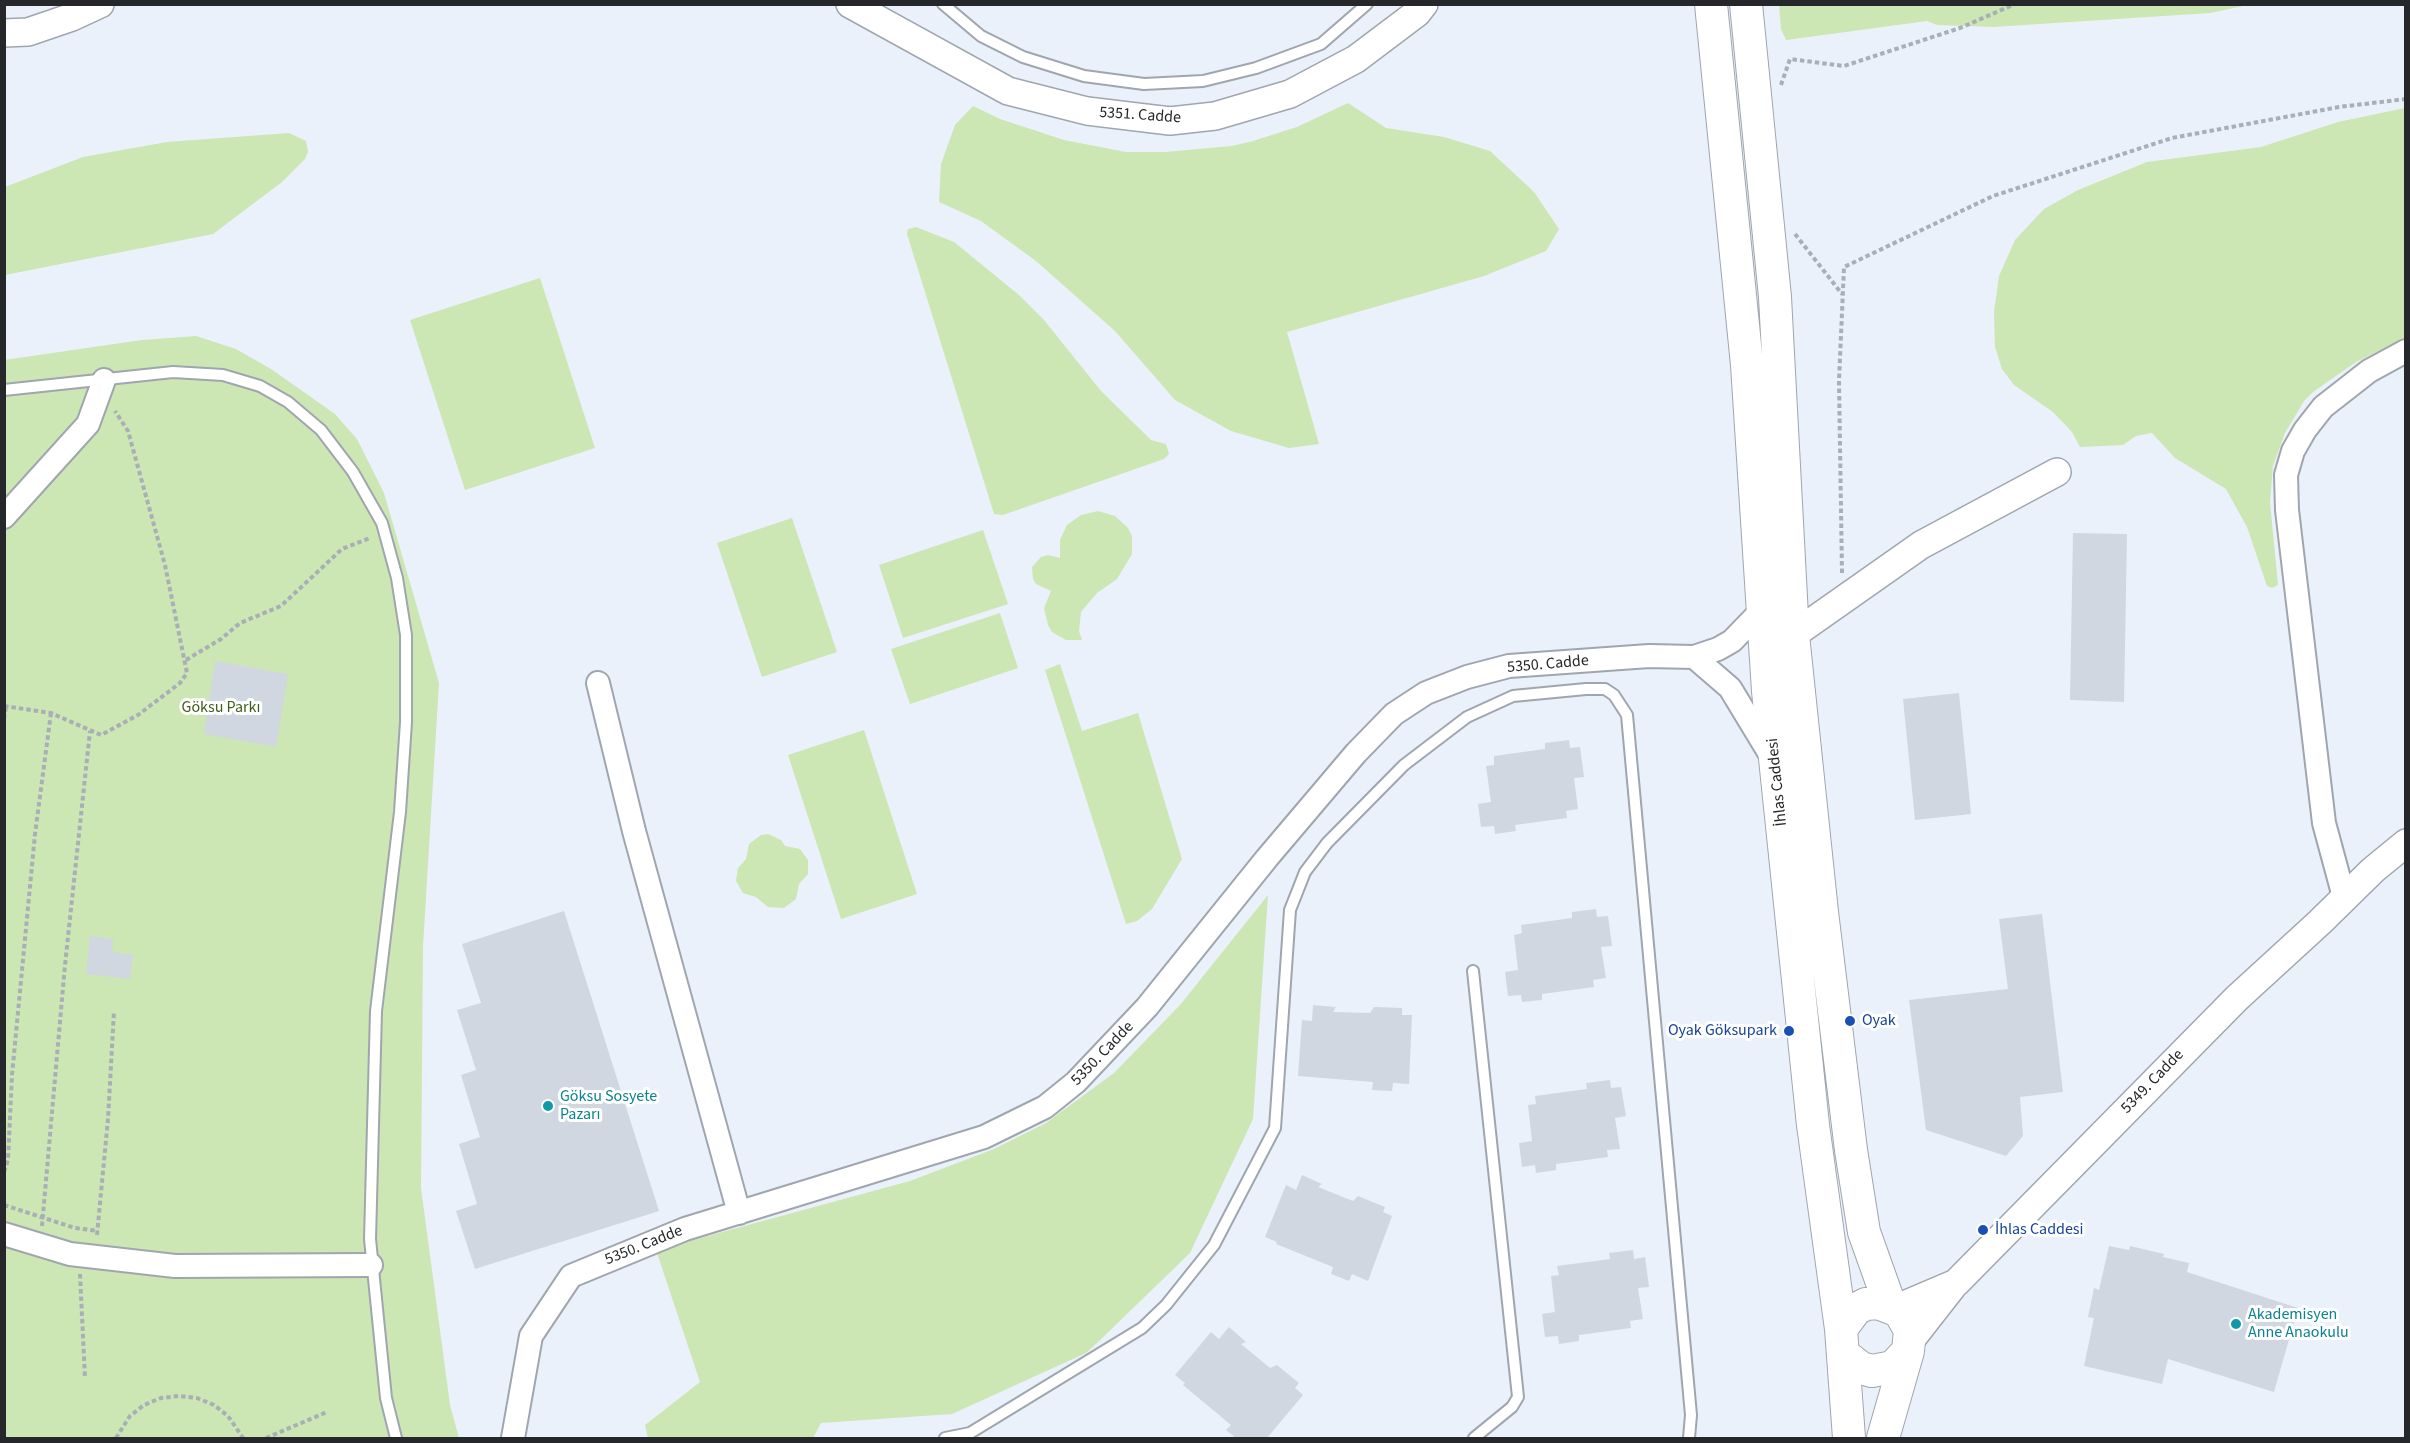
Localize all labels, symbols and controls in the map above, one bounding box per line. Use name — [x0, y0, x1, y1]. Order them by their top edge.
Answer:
street label: 5351. Cadde — [1098, 104, 1182, 128]
street label: 5350. Cadde — [1506, 652, 1590, 678]
park label: Göksu Parkı — [182, 698, 260, 718]
street label: İhlas Caddesi — [1764, 737, 1792, 827]
place label: Oyak — [1862, 1011, 1896, 1031]
marker: Oyak — [1843, 1014, 1857, 1028]
street label: 5350. Cadde — [1068, 1018, 1138, 1090]
place label: Oyak Göksupark — [1668, 1021, 1777, 1041]
marker: Oyak Göksupark — [1782, 1024, 1796, 1038]
street label: 5349. Cadde — [2118, 1046, 2188, 1118]
place label: Göksu Sosyete Pazarı — [560, 1087, 657, 1125]
marker: Göksu Sosyete Pazarı — [541, 1099, 555, 1113]
place label: İhlas Caddesi — [1995, 1220, 2083, 1240]
street label: 5350. Cadde — [602, 1222, 686, 1270]
marker: İhlas Caddesi — [1976, 1223, 1990, 1237]
place label: Akademisyen Anne Anaokulu — [2248, 1305, 2349, 1343]
marker: Akademisyen Anne Anaokulu — [2229, 1317, 2243, 1331]

